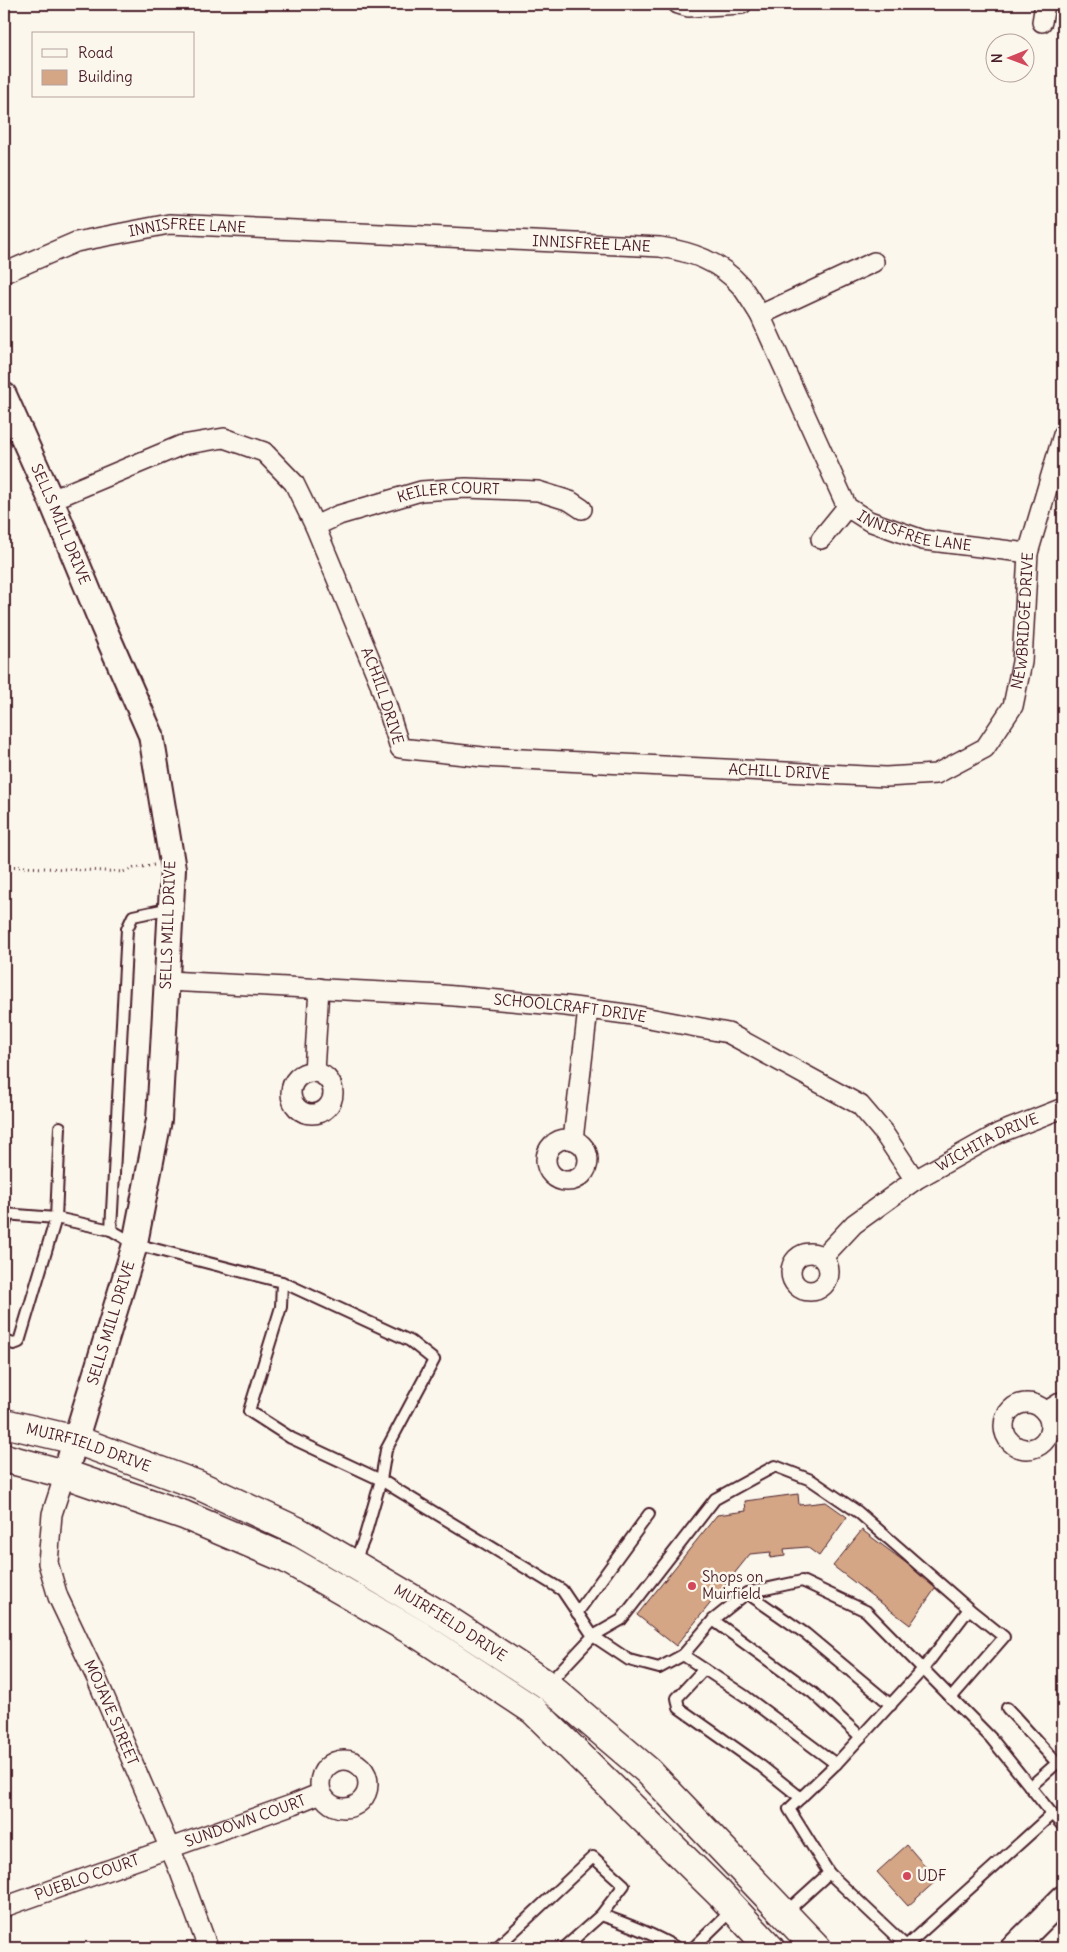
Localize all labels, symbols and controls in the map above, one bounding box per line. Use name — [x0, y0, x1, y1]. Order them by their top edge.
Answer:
legend — [32, 32, 195, 98]
north arrow — [984, 32, 1034, 82]
text: Road — [78, 43, 113, 62]
text: N — [988, 53, 1006, 63]
text: Building — [78, 67, 133, 86]
street label: INNISFREE LANE — [127, 214, 247, 241]
street label: INNISFREE LANE — [532, 231, 651, 256]
street label: SELLS MILL DRIVE — [27, 461, 95, 587]
street label: KEILER COURT — [395, 478, 500, 507]
street label: INNISFREE LANE — [854, 506, 973, 555]
street label: NEWBRIDGE DRIVE — [1007, 552, 1037, 691]
street label: ACHILL DRIVE — [357, 644, 408, 747]
street label: ACHILL DRIVE — [728, 759, 831, 783]
street label: SELLS MILL DRIVE — [156, 860, 179, 990]
street label: SCHOOLCRAFT DRIVE — [493, 990, 648, 1026]
street label: WICHITA DRIVE — [932, 1109, 1041, 1175]
street label: SELLS MILL DRIVE — [83, 1258, 139, 1387]
street label: MUIRFIELD DRIVE — [24, 1419, 154, 1476]
place label: Shops on Muirfield — [702, 1567, 764, 1603]
street label: MUIRFIELD DRIVE — [391, 1580, 511, 1665]
marker: Shops on Muirfield — [686, 1580, 698, 1592]
street label: MOJAVE STREET — [80, 1657, 143, 1768]
street label: SUNDOWN COURT — [182, 1790, 309, 1851]
street label: PUEBLO COURT — [32, 1850, 142, 1904]
place label: UDF — [917, 1866, 947, 1885]
marker: UDF — [901, 1870, 913, 1882]

